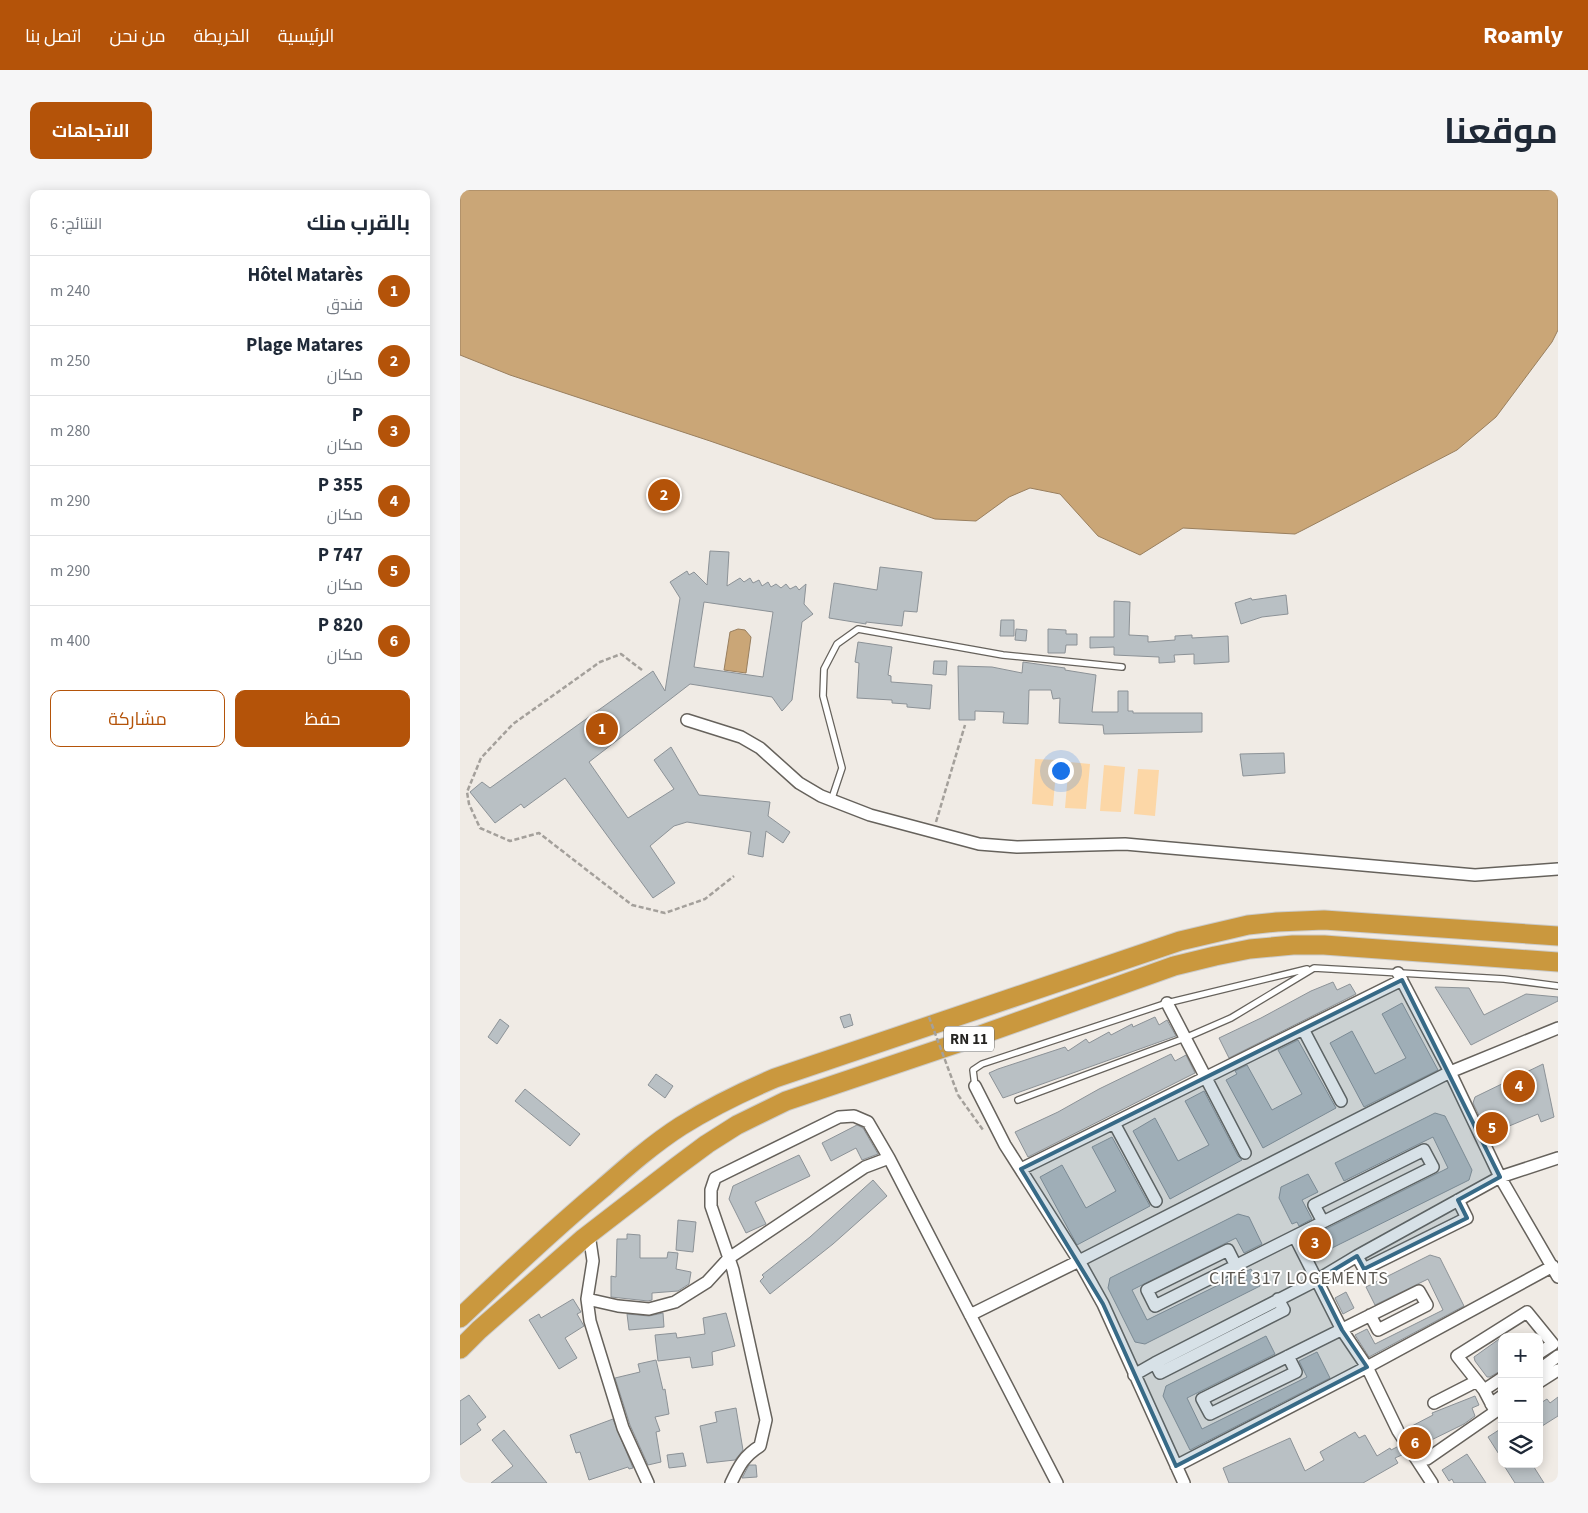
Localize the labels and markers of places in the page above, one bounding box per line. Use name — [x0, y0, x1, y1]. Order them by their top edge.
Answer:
pin: 2 — [648, 476, 680, 514]
pin: 1 — [586, 710, 618, 748]
pin: 4 — [1503, 1067, 1535, 1105]
pin: 5 — [1476, 1109, 1508, 1147]
pin: 3 — [1299, 1224, 1331, 1262]
pin: 6 — [1399, 1424, 1431, 1462]

